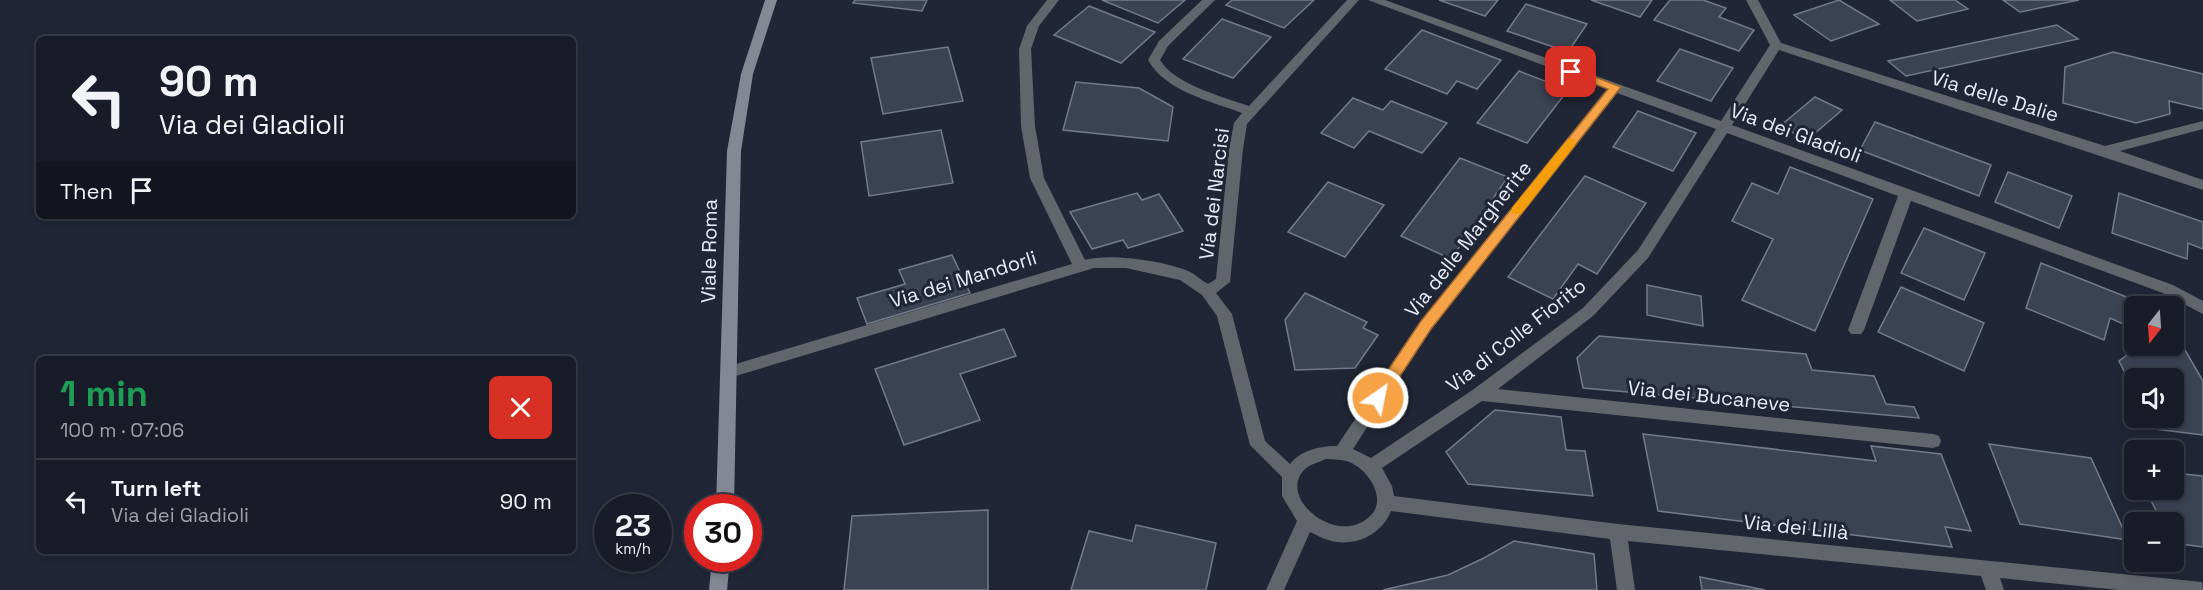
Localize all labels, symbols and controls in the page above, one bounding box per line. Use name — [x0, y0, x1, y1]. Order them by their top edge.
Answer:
pin — [1545, 46, 1596, 97]
text: 90 m — [159, 55, 259, 108]
icon: arrive — [1554, 55, 1587, 88]
icon: left — [60, 60, 138, 138]
street label: Via delle Dalie — [1928, 64, 2062, 128]
street label: Via dei Gladioli — [1727, 97, 1865, 169]
text: Via dei Gladioli — [159, 107, 345, 142]
street label: Via dei Narcisi — [1193, 126, 1235, 262]
street label: Via delle Margherite — [1399, 156, 1537, 322]
icon: arrive — [125, 174, 158, 207]
text: Then — [60, 177, 113, 205]
street label: Viale Roma — [695, 199, 723, 303]
street label: Via dei Mandorli — [886, 244, 1040, 314]
street label: Via di Colle Fiorito — [1441, 272, 1591, 398]
north arrow — [2124, 296, 2184, 356]
map controls — [2124, 296, 2184, 572]
position arrow — [1346, 366, 1410, 430]
button: sound — [2124, 368, 2184, 428]
text: 1 min — [60, 371, 148, 417]
street label: Via dei Bucaneve — [1626, 375, 1792, 417]
button: close — [489, 376, 552, 439]
text: 100 m · 07:06 — [60, 417, 184, 443]
button: + — [2124, 440, 2184, 500]
text: Turn left — [111, 474, 201, 502]
icon: left — [60, 485, 93, 518]
text: 90 m — [500, 487, 552, 515]
speed limit sign: 30 — [684, 494, 762, 572]
text: Via dei Gladioli — [111, 502, 249, 528]
text: 23 — [615, 506, 651, 545]
street label: Via dei Lillà — [1742, 509, 1850, 545]
button: − — [2124, 512, 2184, 572]
text: km/h — [615, 539, 651, 558]

